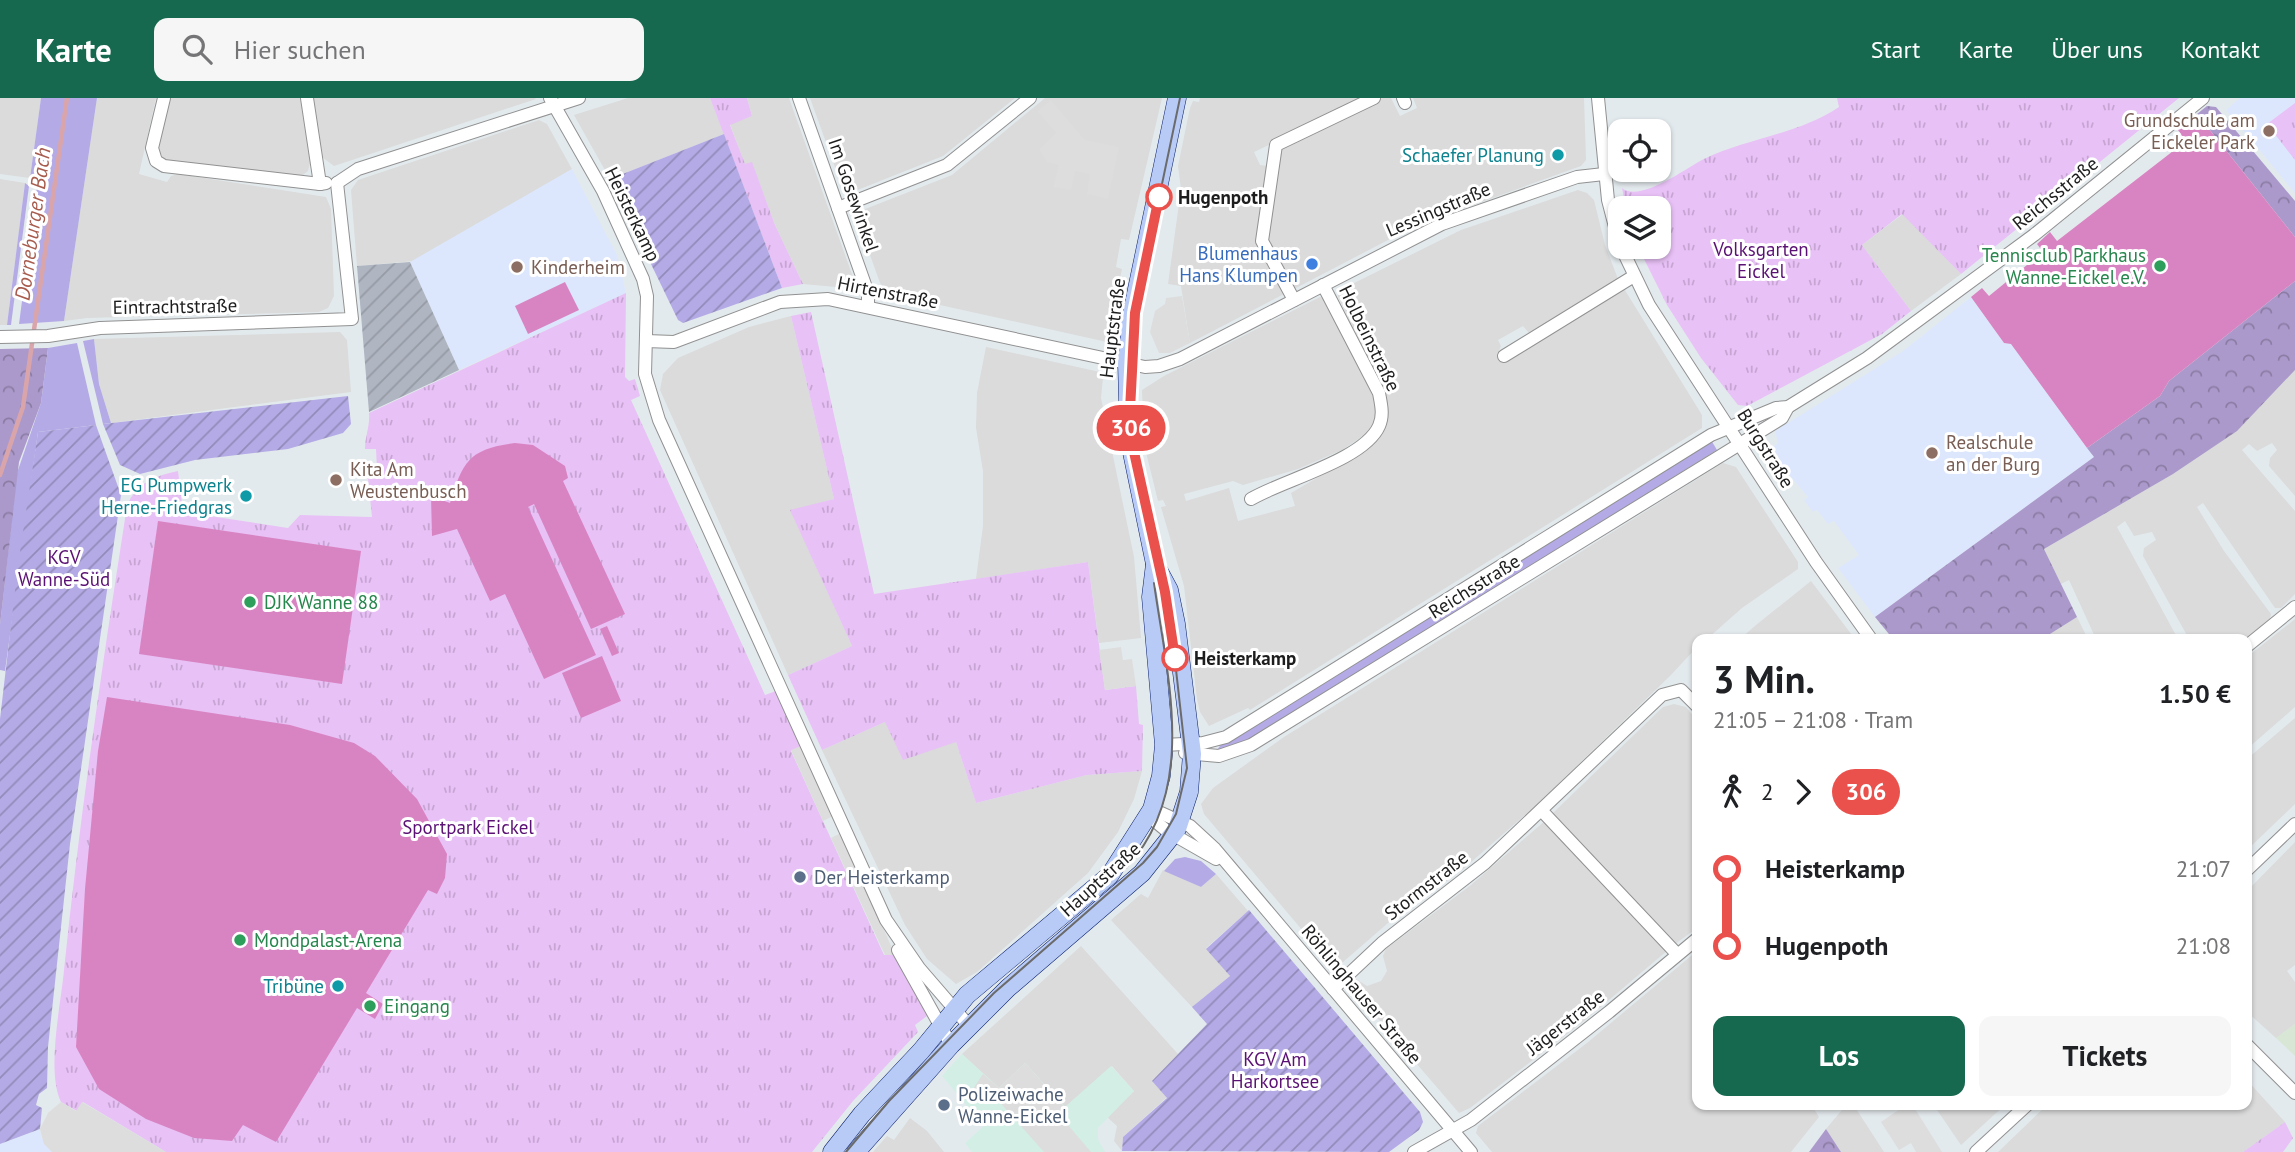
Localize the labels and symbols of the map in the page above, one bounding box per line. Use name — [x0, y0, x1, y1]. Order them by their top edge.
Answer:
place label: Grundschule am Eickeler Park — [2124, 108, 2255, 154]
marker: Grundschule am Eickeler Park — [2261, 123, 2277, 139]
street label: Im Gosewinkel — [823, 135, 885, 255]
place label: Schaefer Planung — [1402, 143, 1544, 167]
water label: Dorneburger Bach — [8, 146, 57, 302]
marker: Schaefer Planung — [1550, 147, 1566, 163]
street label: Reichsstraße — [2007, 151, 2103, 235]
street label: Heisterkamp — [600, 163, 666, 265]
street label: Lessingstraße — [1382, 176, 1494, 242]
marker: Hugenpoth — [1146, 184, 1172, 210]
place label: Hugenpoth — [1178, 185, 1268, 209]
park label: Volksgarten Eickel — [1712, 237, 1809, 283]
place label: Blumenhaus Hans Klumpen — [1179, 241, 1298, 287]
place label: Tennisclub Parkhaus Wanne-Eickel e.V. — [1982, 243, 2146, 289]
place label: Kinderheim — [531, 255, 625, 279]
marker: Blumenhaus Hans Klumpen — [1304, 256, 1320, 272]
marker: Tennisclub Parkhaus Wanne-Eickel e.V. — [2152, 258, 2168, 274]
marker: Kinderheim — [509, 259, 525, 275]
street label: Hirtenstraße — [835, 270, 941, 314]
street label: Hauptstraße — [1094, 277, 1130, 379]
street label: Holbeinstraße — [1334, 281, 1406, 395]
street label: Eintrachtstraße — [112, 293, 238, 319]
street label: Burgstraße — [1732, 404, 1800, 492]
line badge: 306 — [1091, 405, 1171, 451]
place label: Realschule an der Burg — [1946, 430, 2040, 476]
marker: Realschule an der Burg — [1924, 445, 1940, 461]
place label: Kita Am Weustenbusch — [350, 457, 467, 503]
marker: Kita Am Weustenbusch — [328, 472, 344, 488]
place label: EG Pumpwerk Herne-Friedgras — [101, 473, 232, 519]
marker: EG Pumpwerk Herne-Friedgras — [238, 488, 254, 504]
park label: KGV Wanne-Süd — [18, 545, 110, 591]
street label: Reichsstraße — [1424, 548, 1524, 624]
place label: DJK Wanne 88 — [264, 590, 378, 614]
marker: DJK Wanne 88 — [242, 594, 258, 610]
marker: Heisterkamp — [1162, 645, 1188, 671]
place label: Heisterkamp — [1194, 646, 1296, 670]
park label: Sportpark Eickel — [402, 815, 534, 839]
street label: Hauptstraße — [1055, 836, 1145, 922]
street label: Stormstraße — [1379, 845, 1473, 925]
place label: Der Heisterkamp — [814, 865, 950, 889]
marker: Der Heisterkamp — [792, 869, 808, 885]
street label: Röhlinghauser Straße — [1297, 919, 1427, 1069]
place label: Mondpalast-Arena — [254, 928, 402, 952]
marker: Mondpalast-Arena — [232, 932, 248, 948]
place label: Tribüne — [263, 974, 324, 998]
marker: Tribüne — [330, 978, 346, 994]
street label: Jägerstraße — [1520, 984, 1609, 1061]
place label: Eingang — [384, 994, 450, 1018]
marker: Eingang — [362, 998, 378, 1014]
park label: KGV Am Harkortsee — [1231, 1047, 1319, 1093]
place label: Polizeiwache Wanne-Eickel — [958, 1082, 1068, 1128]
marker: Polizeiwache Wanne-Eickel — [936, 1097, 952, 1113]

